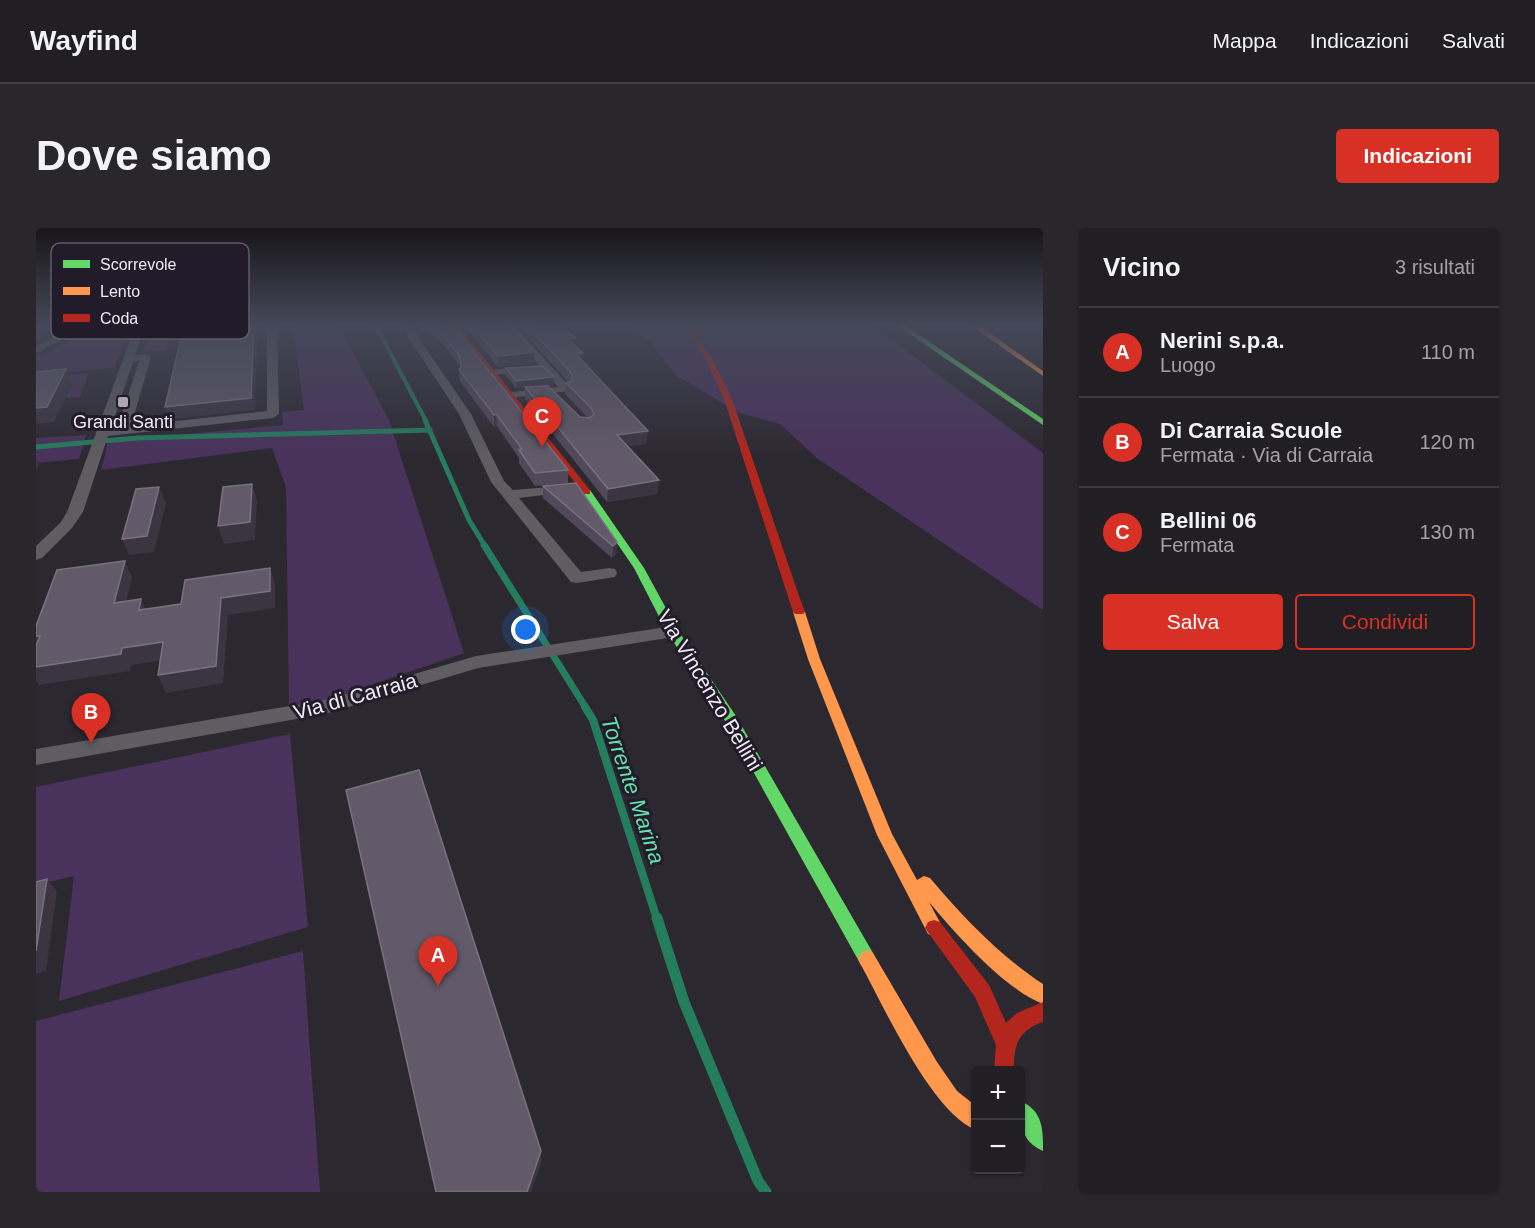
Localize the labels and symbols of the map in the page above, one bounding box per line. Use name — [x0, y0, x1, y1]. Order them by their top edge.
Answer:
legend — [51, 243, 249, 339]
text: Scorrevole — [100, 256, 177, 273]
text: Lento — [100, 283, 140, 300]
text: Coda — [100, 310, 138, 327]
marker: Grandi Santi — [116, 395, 130, 409]
pin: C — [522, 398, 562, 447]
place label: Grandi Santi — [73, 412, 173, 432]
street label: Via Vincenzo Bellini — [653, 605, 767, 775]
your location — [511, 615, 540, 644]
street label: Via di Carraia — [291, 668, 420, 724]
pin: B — [72, 694, 110, 743]
water label: Torrente Marina — [596, 713, 670, 867]
pin: A — [418, 936, 458, 986]

